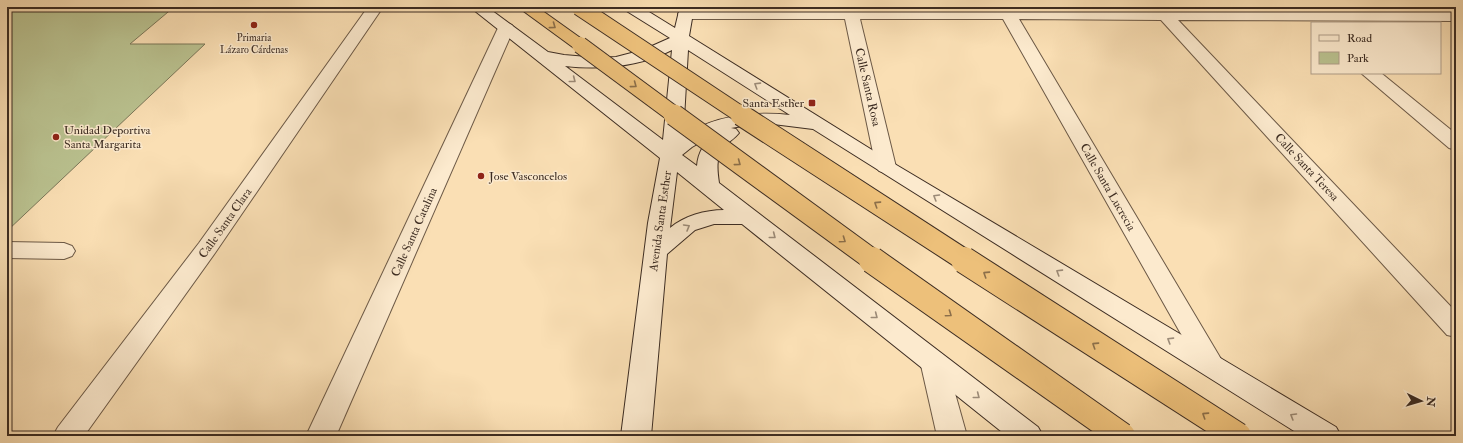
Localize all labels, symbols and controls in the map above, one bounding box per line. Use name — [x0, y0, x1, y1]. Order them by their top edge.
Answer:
marker: Primaria Lázaro Cárdenas — [249, 20, 259, 30]
one-way arrow — [549, 21, 556, 28]
legend — [1311, 22, 1441, 74]
text: Road — [1347, 31, 1372, 46]
place label: Primaria Lázaro Cárdenas — [220, 32, 288, 56]
street label: Calle Santa Rosa — [851, 47, 884, 129]
text: Park — [1347, 51, 1369, 66]
one-way arrow — [568, 75, 575, 82]
one-way arrow — [629, 80, 636, 87]
one-way arrow — [754, 83, 761, 90]
place label: Santa Esther — [743, 96, 805, 111]
marker: Santa Esther — [807, 98, 817, 108]
place label: Unidad Deportiva Santa Margarita — [64, 123, 152, 152]
street label: Calle Santa Teresa — [1271, 130, 1343, 205]
marker: Unidad Deportiva Santa Margarita — [51, 132, 61, 142]
street label: Calle Santa Lucrecia — [1076, 141, 1139, 235]
one-way arrow — [734, 158, 741, 165]
place label: Jose Vasconcelos — [488, 169, 567, 184]
street label: Avenida Santa Esther — [646, 169, 675, 273]
marker: Jose Vasconcelos — [476, 171, 486, 181]
street label: Calle Santa Clara — [196, 184, 256, 261]
street label: Calle Santa Catalina — [388, 184, 441, 279]
one-way arrow — [933, 194, 940, 201]
one-way arrow — [874, 201, 881, 209]
one-way arrow — [682, 224, 689, 232]
one-way arrow — [768, 231, 775, 238]
one-way arrow — [839, 235, 846, 243]
one-way arrow — [1056, 270, 1063, 277]
one-way arrow — [983, 271, 990, 279]
one-way arrow — [945, 309, 952, 317]
one-way arrow — [871, 311, 878, 319]
one-way arrow — [1167, 338, 1174, 345]
one-way arrow — [1093, 343, 1100, 350]
north arrow — [1401, 381, 1441, 421]
one-way arrow — [973, 392, 980, 399]
text: N — [1423, 395, 1437, 408]
one-way arrow — [1202, 412, 1209, 420]
one-way arrow — [1290, 413, 1297, 420]

